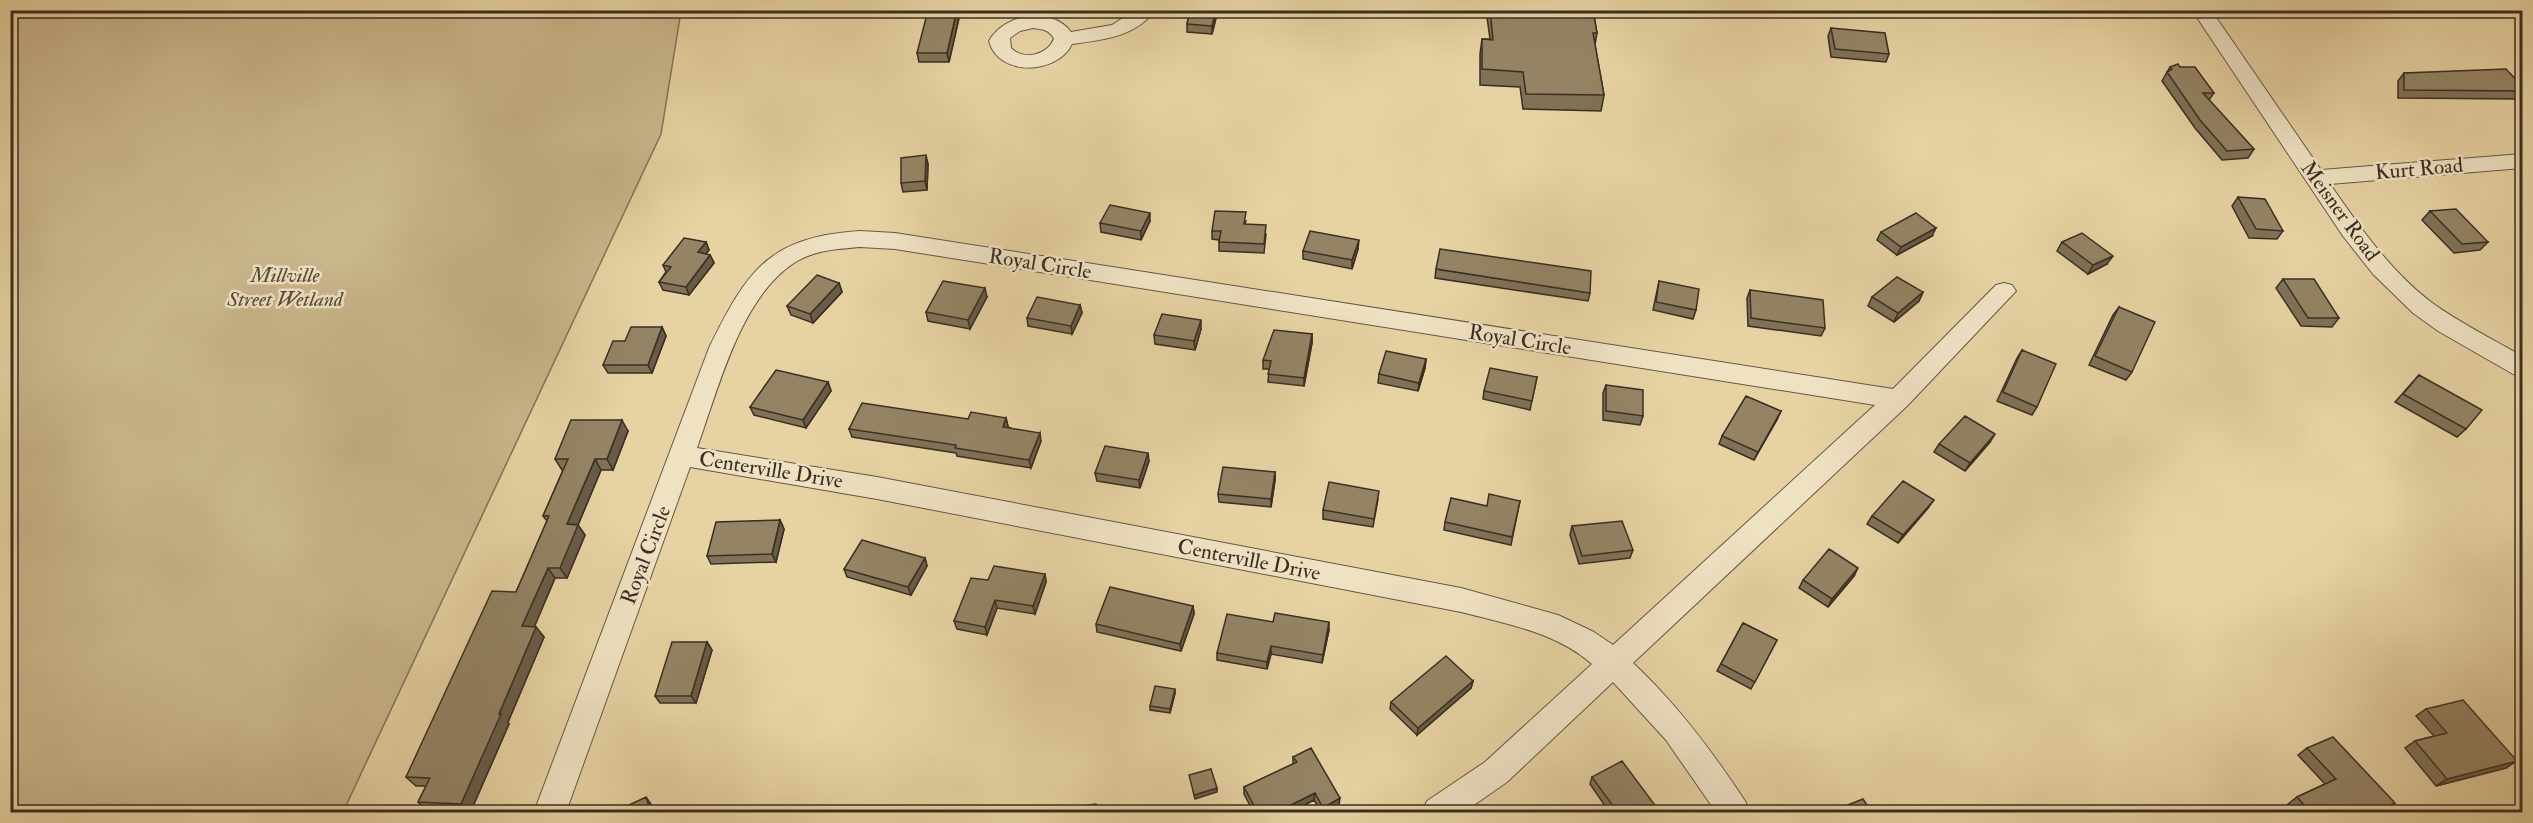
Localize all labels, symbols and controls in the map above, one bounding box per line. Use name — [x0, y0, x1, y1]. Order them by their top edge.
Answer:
street label: Kurt Road — [2374, 152, 2465, 186]
street label: Meisner Road — [2295, 156, 2386, 267]
street label: Royal Circle — [987, 243, 1093, 285]
park label: Millville Street Wetland — [226, 262, 344, 313]
street label: Royal Circle — [1467, 319, 1573, 361]
street label: Centerville Drive — [697, 445, 845, 495]
street label: Royal Circle — [615, 502, 677, 608]
street label: Centerville Drive — [1175, 533, 1323, 587]

